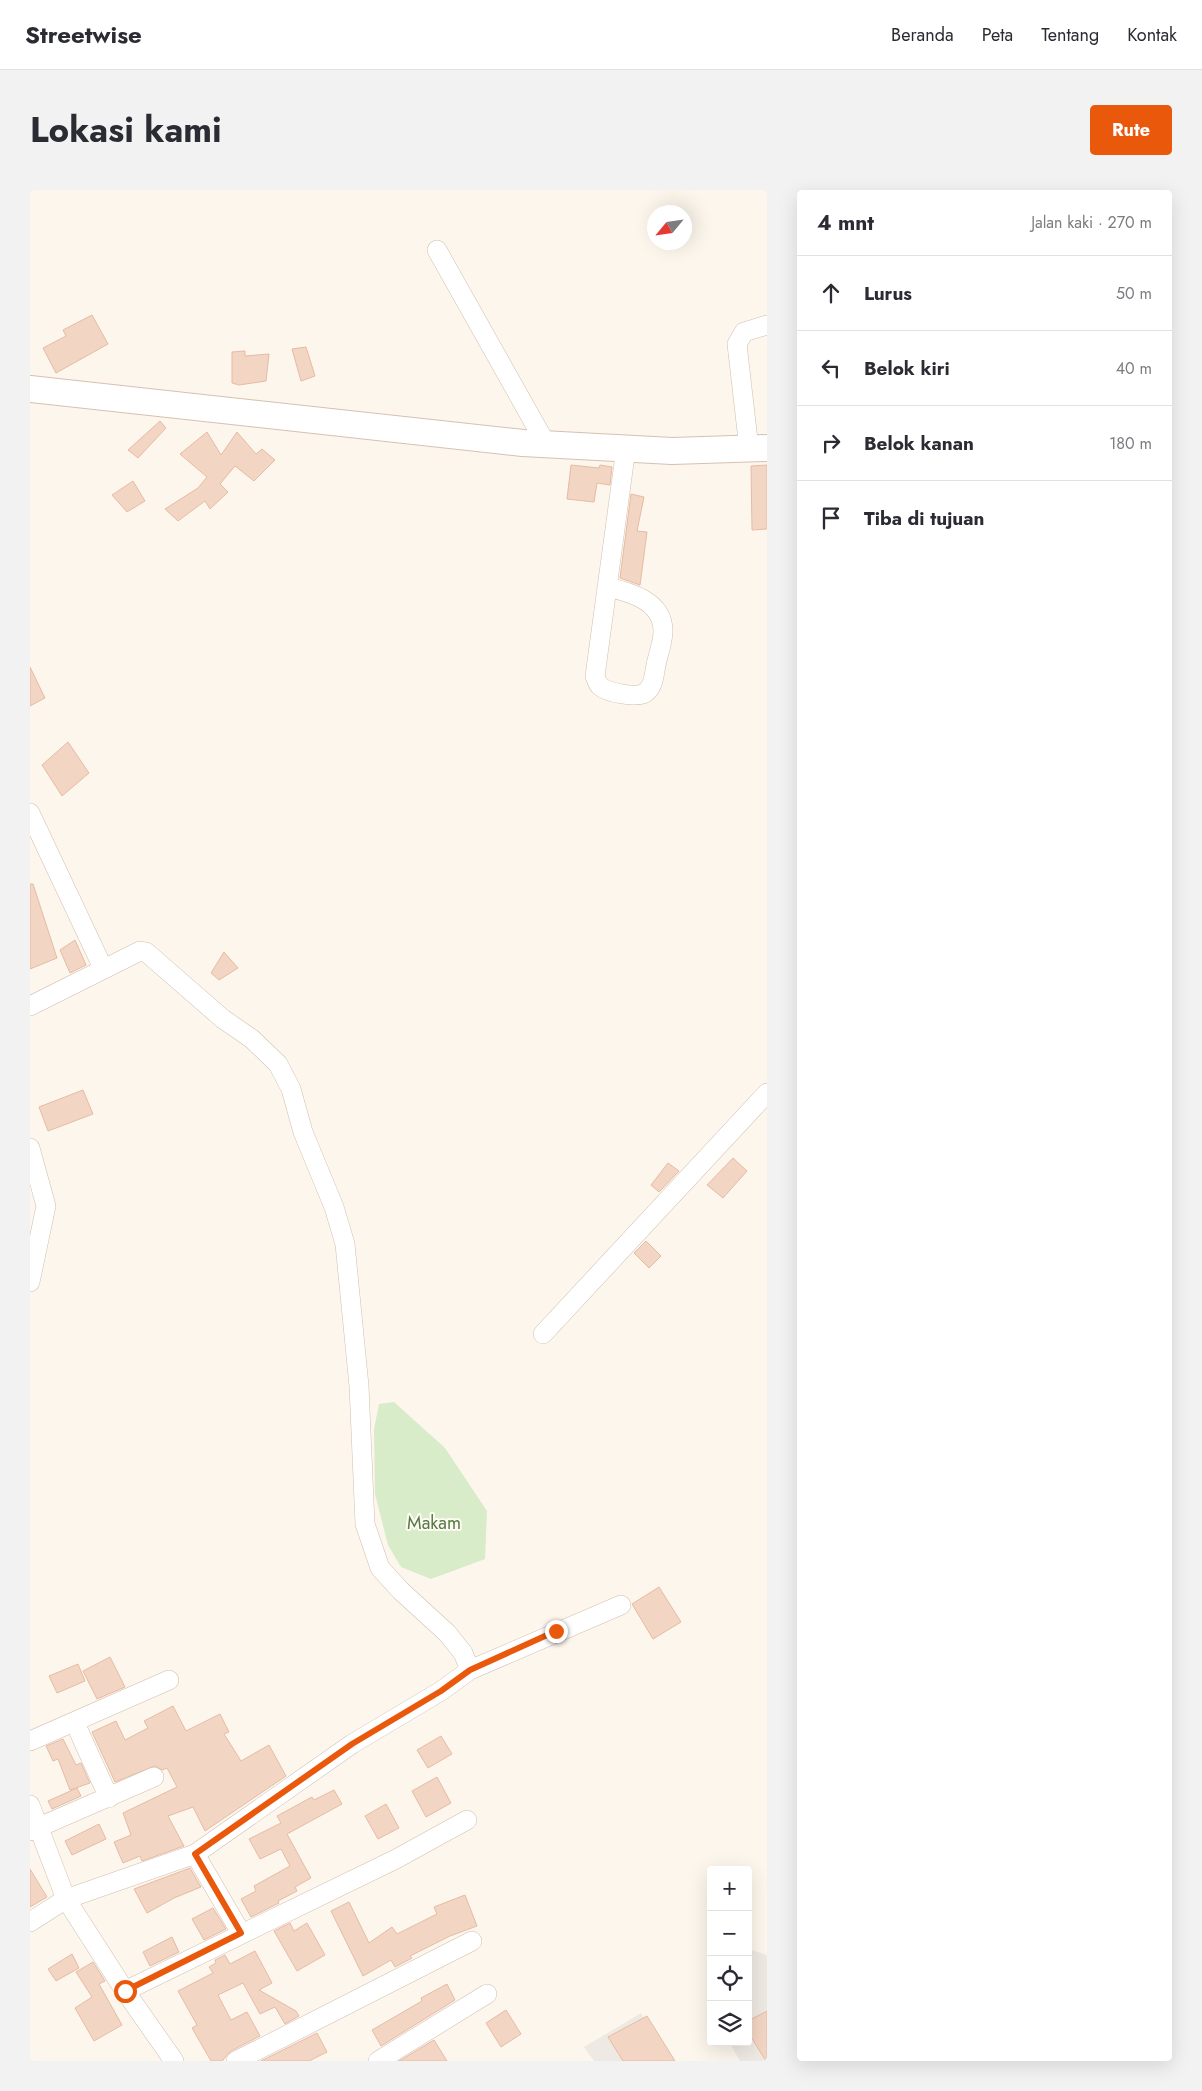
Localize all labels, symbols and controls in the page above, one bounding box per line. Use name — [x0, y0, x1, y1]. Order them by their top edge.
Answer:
text: Streetwise — [25, 17, 142, 52]
text: Beranda — [891, 22, 954, 48]
text: Peta — [982, 22, 1013, 48]
text: Tentang — [1041, 22, 1099, 48]
text: Kontak — [1127, 22, 1177, 48]
text: Lokasi kami — [30, 105, 222, 155]
button: Rute — [1090, 105, 1172, 155]
north arrow — [647, 205, 692, 250]
text: 4 mnt — [817, 208, 874, 238]
text: Jalan kaki · 270 m — [1031, 211, 1152, 234]
icon: ahead — [817, 279, 845, 307]
text: Lurus — [864, 280, 912, 307]
text: 50 m — [1116, 282, 1152, 305]
icon: left — [817, 354, 845, 382]
text: Belok kiri — [864, 355, 950, 382]
text: 40 m — [1116, 357, 1152, 380]
icon: right — [817, 429, 845, 457]
text: Belok kanan — [864, 430, 974, 457]
text: 180 m — [1109, 432, 1152, 455]
icon: arrive — [817, 504, 845, 532]
text: Tiba di tujuan — [864, 505, 984, 532]
park label: Makam — [407, 1510, 461, 1536]
route end — [545, 1620, 568, 1643]
map controls — [707, 1866, 752, 2046]
button: + — [707, 1866, 752, 1911]
button: − — [707, 1911, 752, 1956]
button: locate — [707, 1956, 752, 2001]
route start — [114, 1980, 137, 2003]
button: layers — [707, 2001, 752, 2046]

